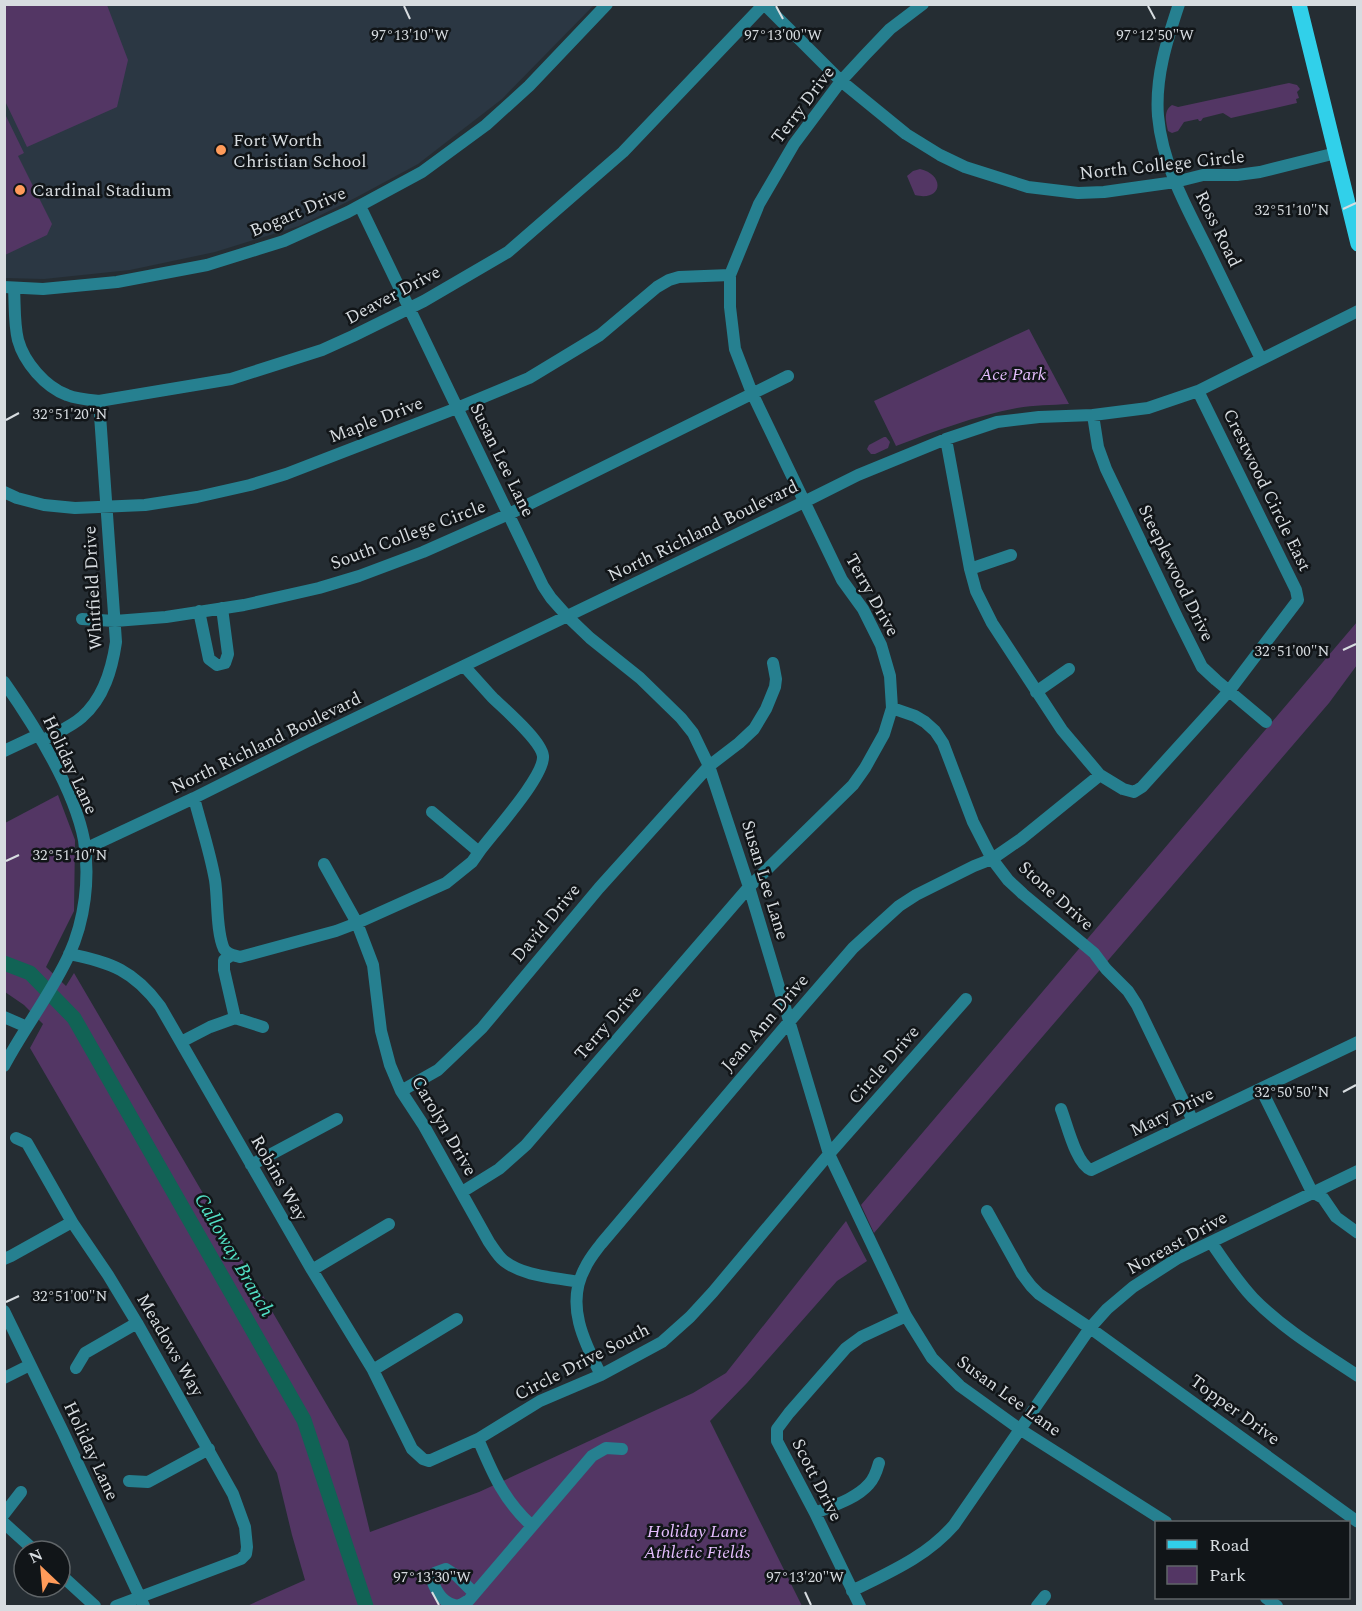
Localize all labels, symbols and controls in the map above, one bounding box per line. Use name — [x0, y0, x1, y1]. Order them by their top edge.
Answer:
text: 97°13'10"W — [371, 24, 449, 47]
text: 97°13'00"W — [744, 24, 822, 47]
text: 97°12'50"W — [1116, 24, 1194, 47]
street label: Terry Drive — [765, 60, 841, 150]
place label: Fort Worth Christian School — [233, 127, 367, 175]
marker: Fort Worth Christian School — [214, 143, 228, 157]
street label: North College Circle — [1078, 143, 1246, 187]
place label: Cardinal Stadium — [32, 177, 172, 204]
street label: Bogart Drive — [246, 180, 350, 244]
marker: Cardinal Stadium — [13, 183, 27, 197]
street label: Ross Road — [1188, 186, 1248, 272]
text: 32°51'10"N — [1255, 199, 1330, 222]
street label: Deaver Drive — [340, 259, 446, 331]
park label: Ace Park — [979, 361, 1047, 388]
street label: Maple Drive — [325, 390, 427, 450]
street label: Susan Lee Lane — [463, 398, 541, 522]
text: 32°51'20"N — [33, 403, 108, 426]
street label: Crestwood Circle East — [1216, 404, 1318, 576]
street label: North Richland Boulevard — [603, 473, 803, 589]
street label: South College Circle — [326, 493, 490, 577]
street label: Steeplewood Drive — [1131, 500, 1221, 646]
street label: Whitfield Drive — [76, 525, 110, 651]
street label: Terry Drive — [838, 548, 906, 642]
text: 32°51'00"N — [1255, 640, 1330, 663]
street label: North Richland Boulevard — [166, 685, 366, 801]
street label: Holiday Lane — [35, 711, 105, 819]
street label: Susan Lee Lane — [734, 817, 796, 943]
text: 32°51'10"N — [33, 844, 108, 867]
street label: Stone Drive — [1012, 855, 1100, 937]
street label: David Drive — [505, 878, 587, 968]
street label: Jean Ann Drive — [715, 968, 815, 1078]
street label: Terry Drive — [568, 980, 648, 1066]
street label: Circle Drive — [842, 1020, 926, 1110]
street label: Carolyn Drive — [404, 1071, 484, 1181]
street label: Mary Drive — [1125, 1080, 1219, 1144]
text: 32°50'50"N — [1255, 1081, 1330, 1104]
street label: Robins Way — [244, 1130, 315, 1227]
water label: Calloway Branch — [186, 1187, 282, 1323]
street label: Noreast Drive — [1122, 1204, 1232, 1282]
text: 32°51'00"N — [33, 1285, 108, 1308]
street label: Meadows Way — [130, 1288, 211, 1403]
street label: Circle Drive South — [510, 1316, 654, 1408]
street label: Susan Lee Lane — [951, 1349, 1067, 1443]
street label: Topper Drive — [1184, 1368, 1286, 1452]
street label: Holiday Lane — [56, 1397, 126, 1505]
street label: Scott Drive — [785, 1434, 849, 1526]
park label: Holiday Lane Athletic Fields — [643, 1518, 751, 1566]
legend — [1155, 1521, 1350, 1599]
text: Road — [1209, 1532, 1250, 1559]
north arrow — [12, 1539, 72, 1599]
text: N — [25, 1543, 47, 1570]
text: Park — [1209, 1562, 1246, 1589]
text: 97°13'30"W — [393, 1566, 471, 1589]
text: 97°13'20"W — [766, 1566, 844, 1589]

